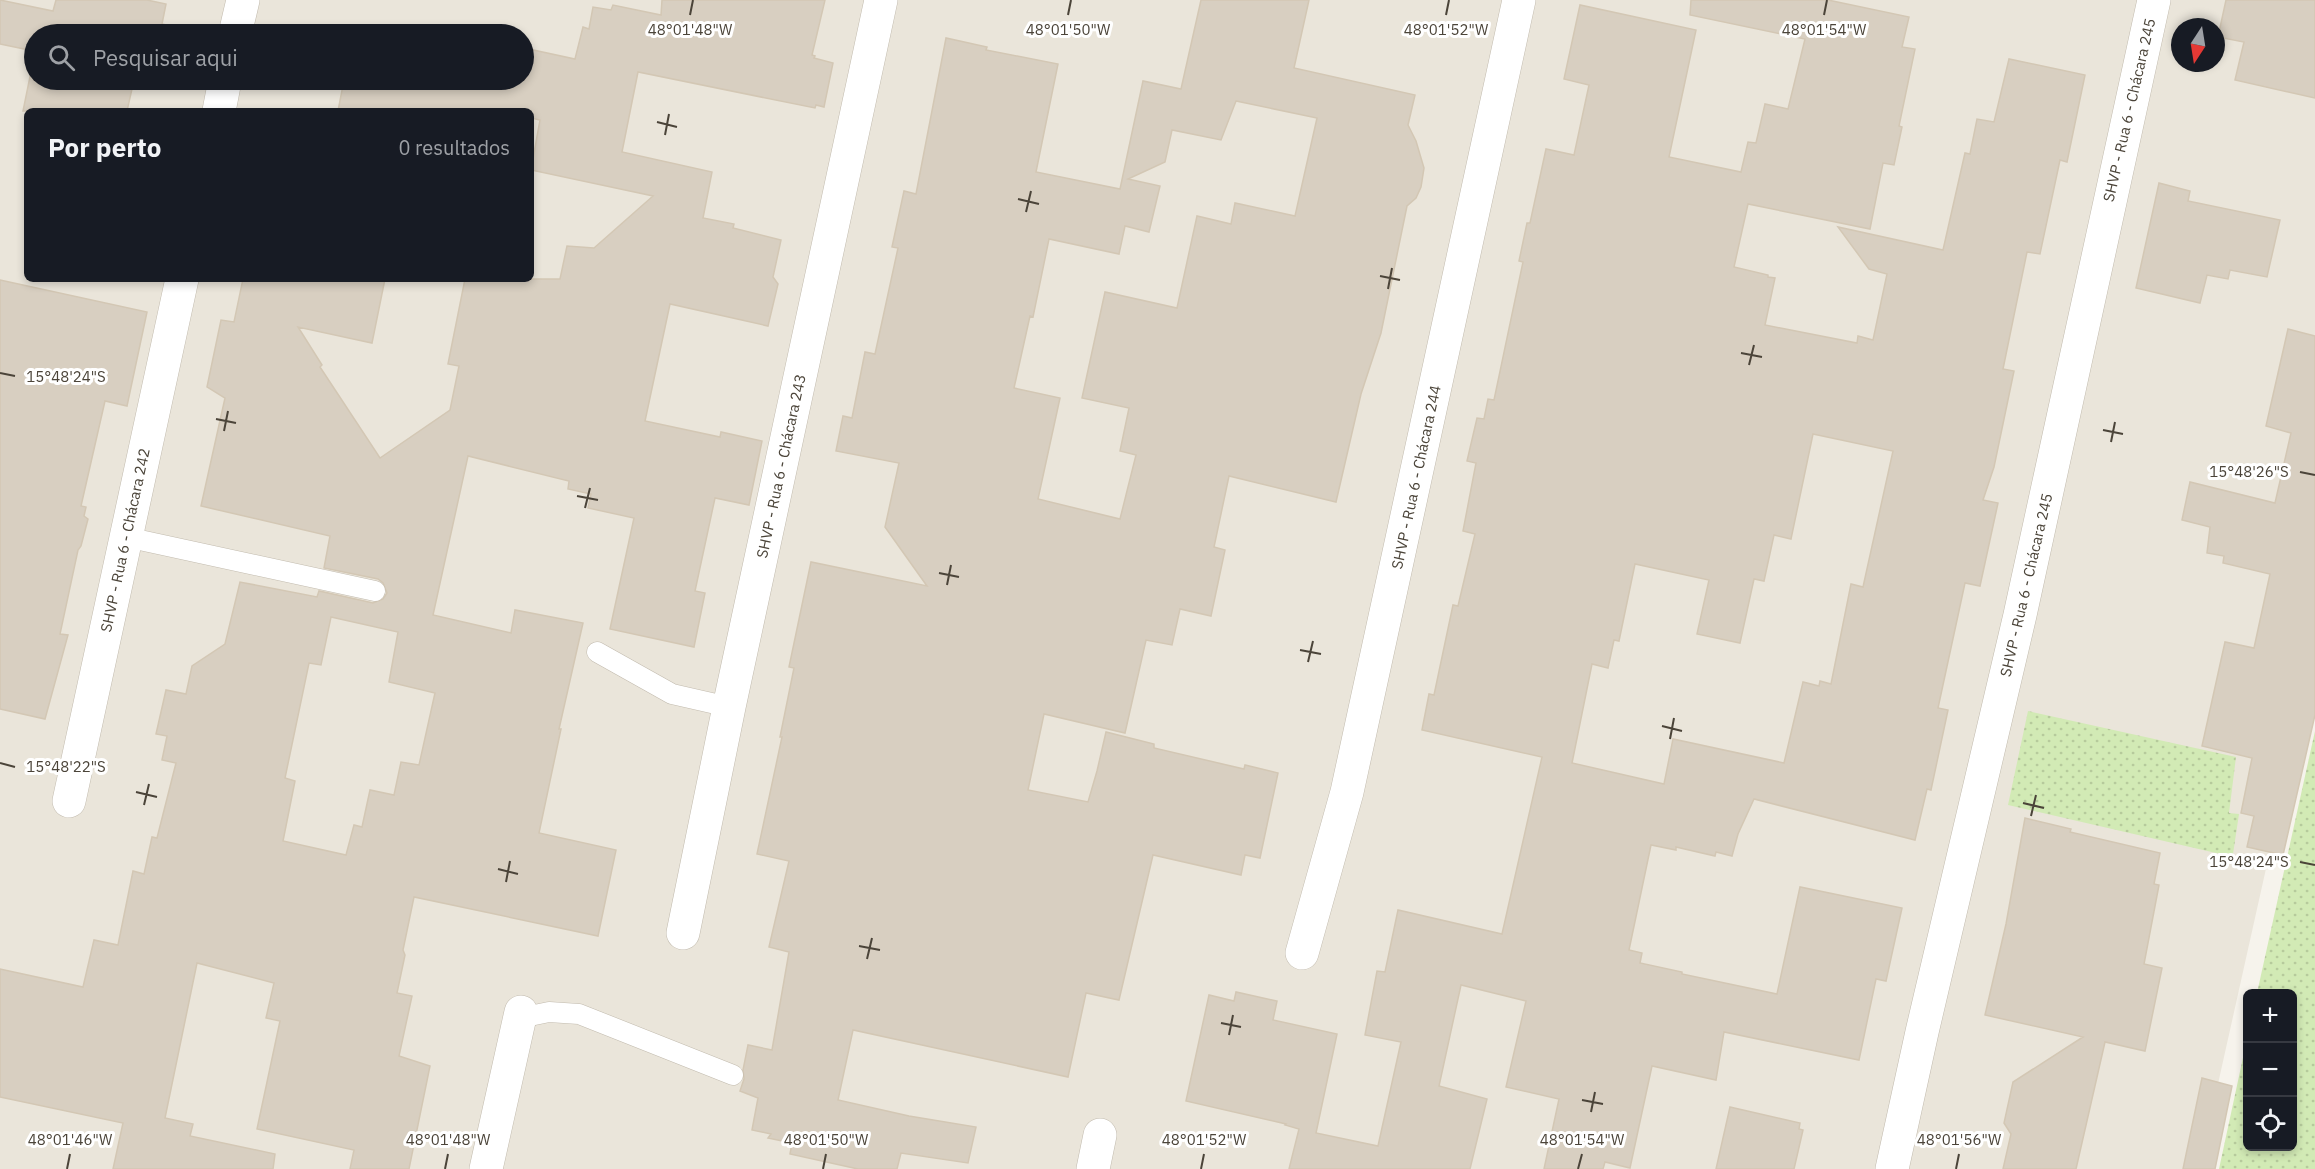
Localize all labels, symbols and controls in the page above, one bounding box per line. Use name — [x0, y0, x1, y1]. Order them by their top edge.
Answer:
street label: SHVP - Rua 6 - Chácara 245 — [2099, 16, 2159, 204]
north arrow — [2171, 18, 2225, 72]
text: 48°01'48"W — [648, 20, 733, 39]
text: 48°01'50"W — [1026, 20, 1111, 39]
text: 48°01'52"W — [1404, 20, 1489, 39]
text: 48°01'54"W — [1782, 20, 1867, 39]
search box — [24, 24, 534, 90]
icon: search — [45, 41, 78, 74]
text: Pesquisar aqui — [93, 43, 238, 72]
text: Por perto — [48, 130, 161, 164]
text: 0 resultados — [398, 134, 510, 161]
text: 15°48'24"S — [26, 367, 106, 386]
street label: SHVP - Rua 6 - Chácara 243 — [752, 372, 810, 560]
street label: SHVP - Rua 6 - Chácara 244 — [1387, 383, 1445, 571]
street label: SHVP - Rua 6 - Chácara 242 — [96, 446, 154, 634]
text: 15°48'26"S — [2209, 462, 2289, 481]
street label: SHVP - Rua 6 - Chácara 245 — [1996, 491, 2056, 679]
text: 15°48'22"S — [26, 757, 106, 776]
text: 15°48'24"S — [2209, 852, 2289, 871]
map controls — [2243, 989, 2297, 1151]
button: + — [2243, 989, 2297, 1043]
button: − — [2243, 1043, 2297, 1097]
button: locate — [2243, 1097, 2297, 1151]
text: 48°01'46"W — [28, 1130, 113, 1149]
text: 48°01'48"W — [406, 1130, 491, 1149]
text: 48°01'50"W — [784, 1130, 869, 1149]
text: 48°01'52"W — [1162, 1130, 1247, 1149]
text: 48°01'54"W — [1540, 1130, 1625, 1149]
text: 48°01'56"W — [1917, 1130, 2002, 1149]

